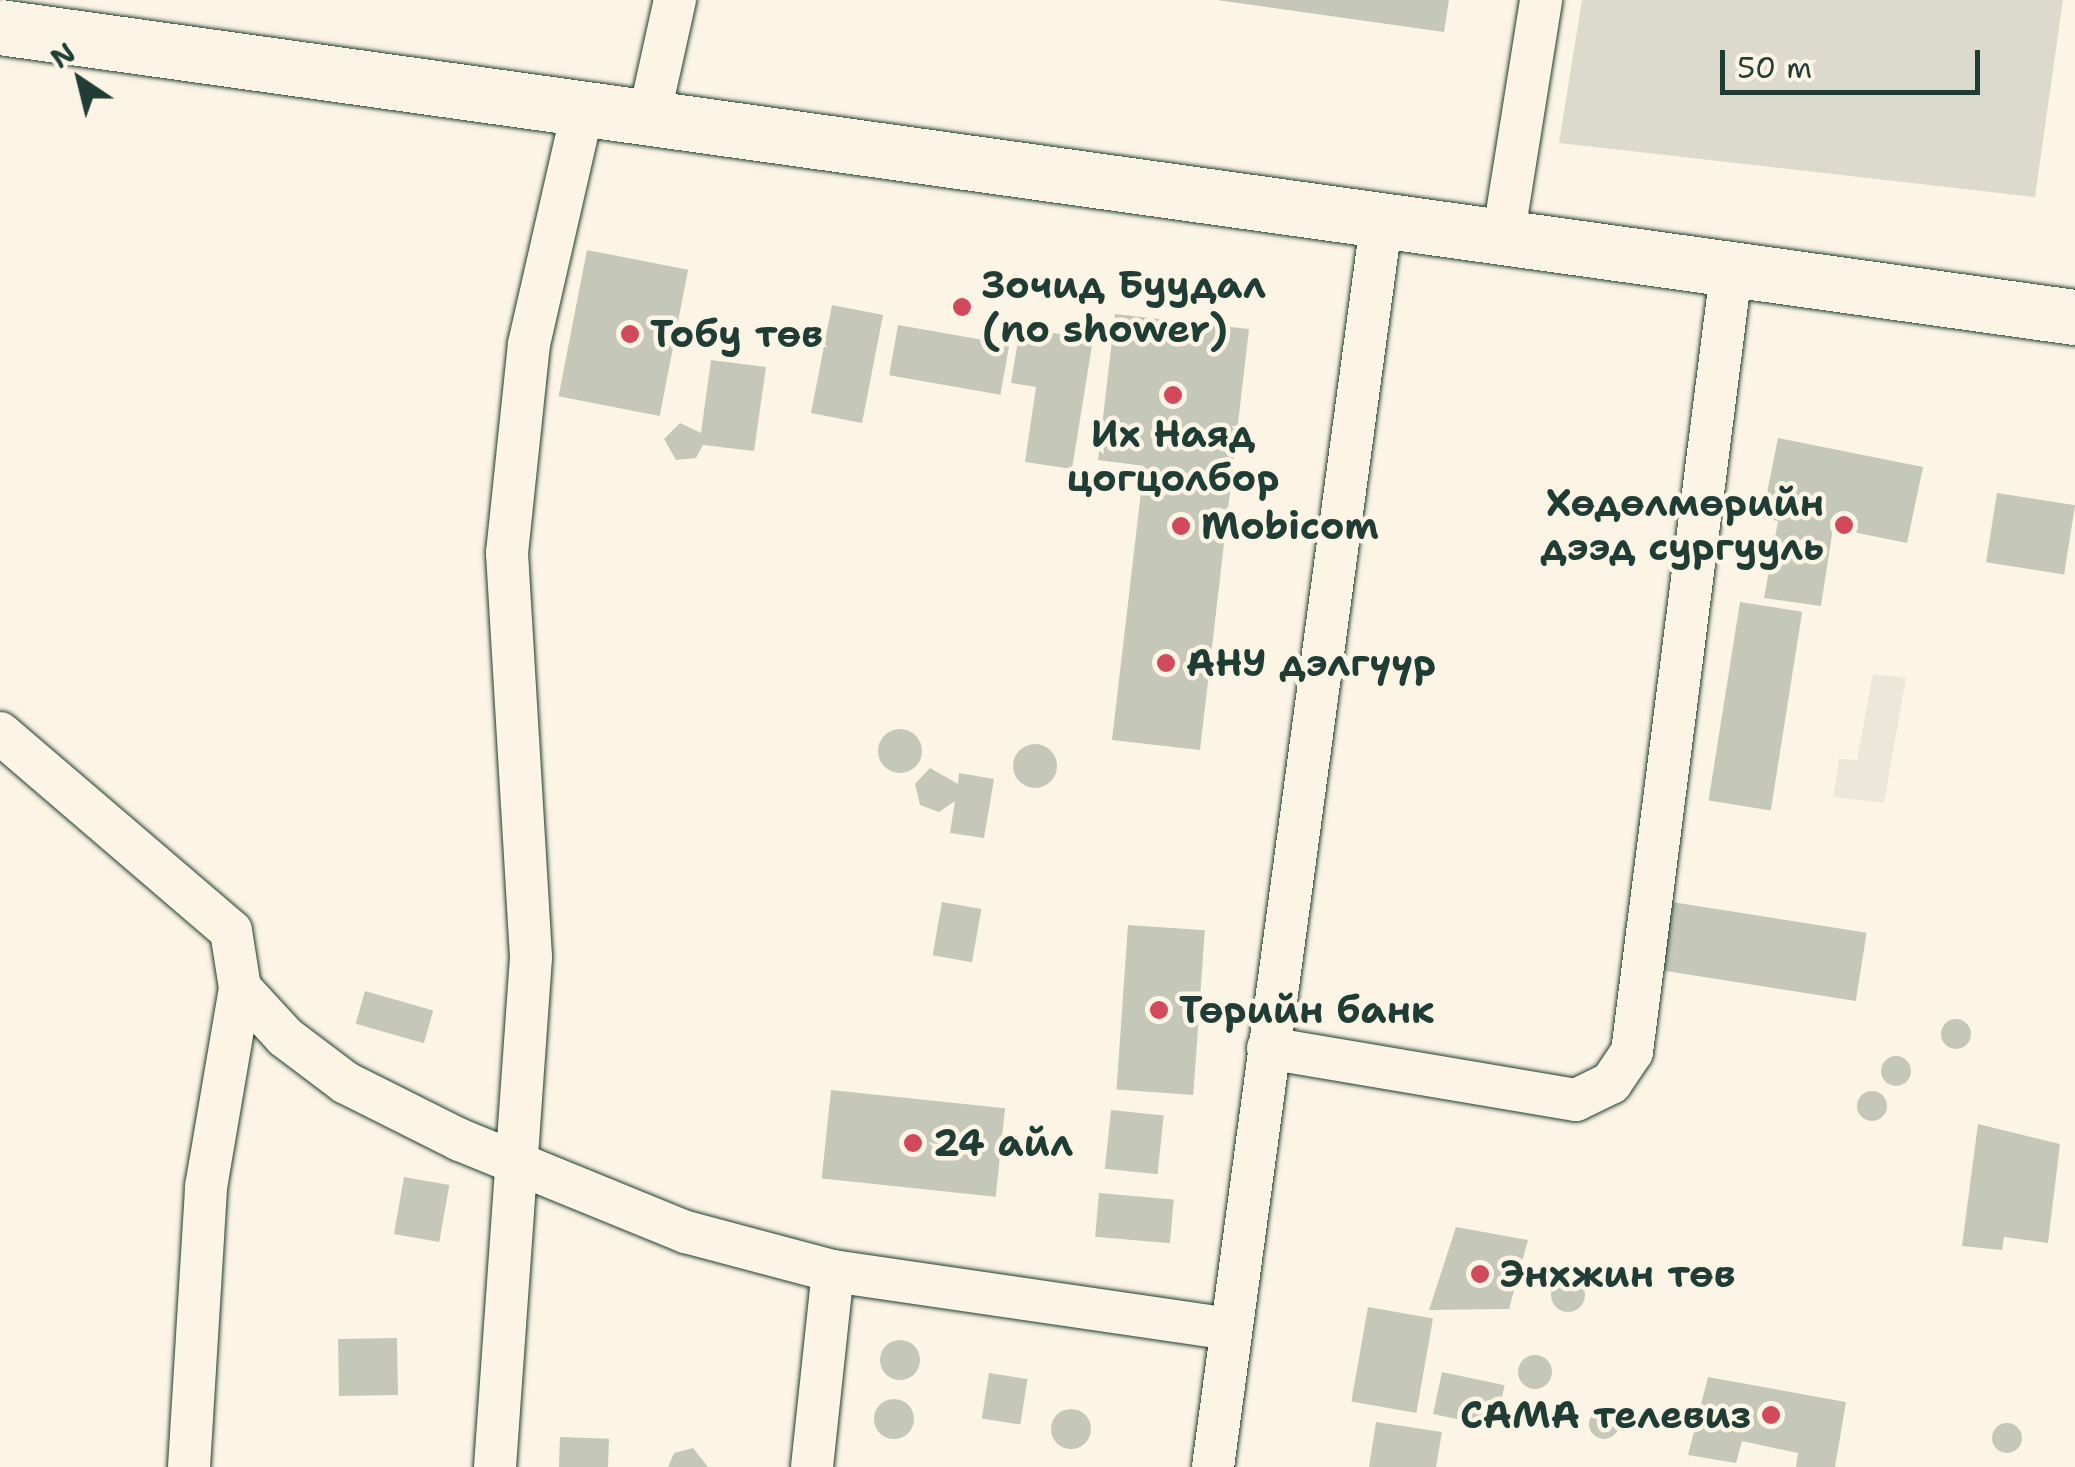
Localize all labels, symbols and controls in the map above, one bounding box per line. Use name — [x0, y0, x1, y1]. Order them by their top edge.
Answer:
north arrow — [30, 30, 130, 130]
scale bar — [1725, 30, 1985, 92]
text: N — [43, 33, 83, 77]
text: 50 m — [1737, 47, 1812, 88]
place label: Зочид Буудал (no shower) — [982, 262, 1266, 352]
marker: Зочид Буудал (no shower) — [951, 296, 973, 318]
place label: Тобу төв — [650, 311, 823, 357]
marker: Тобу төв — [619, 323, 641, 345]
marker: Их Наяд цогцолбор — [1162, 384, 1184, 406]
place label: Их Наяд цогцолбор — [1067, 411, 1279, 500]
place label: Хөдөлмөрийн дээд сургууль — [1540, 480, 1824, 570]
place label: Mobicom — [1201, 503, 1379, 549]
marker: Хөдөлмөрийн дээд сургууль — [1833, 514, 1855, 536]
marker: Mobicom — [1170, 515, 1192, 537]
place label: АНУ дэлгүүр — [1186, 640, 1436, 686]
marker: АНУ дэлгүүр — [1155, 652, 1177, 674]
place label: Төрийн банк — [1179, 987, 1435, 1033]
marker: Төрийн банк — [1148, 999, 1170, 1021]
place label: 24 айл — [933, 1120, 1073, 1166]
marker: 24 айл — [902, 1132, 924, 1154]
place label: Энхжин төв — [1500, 1251, 1735, 1297]
marker: Энхжин төв — [1469, 1263, 1491, 1285]
place label: САМА телевиз — [1460, 1392, 1751, 1438]
marker: САМА телевиз — [1760, 1404, 1782, 1426]

